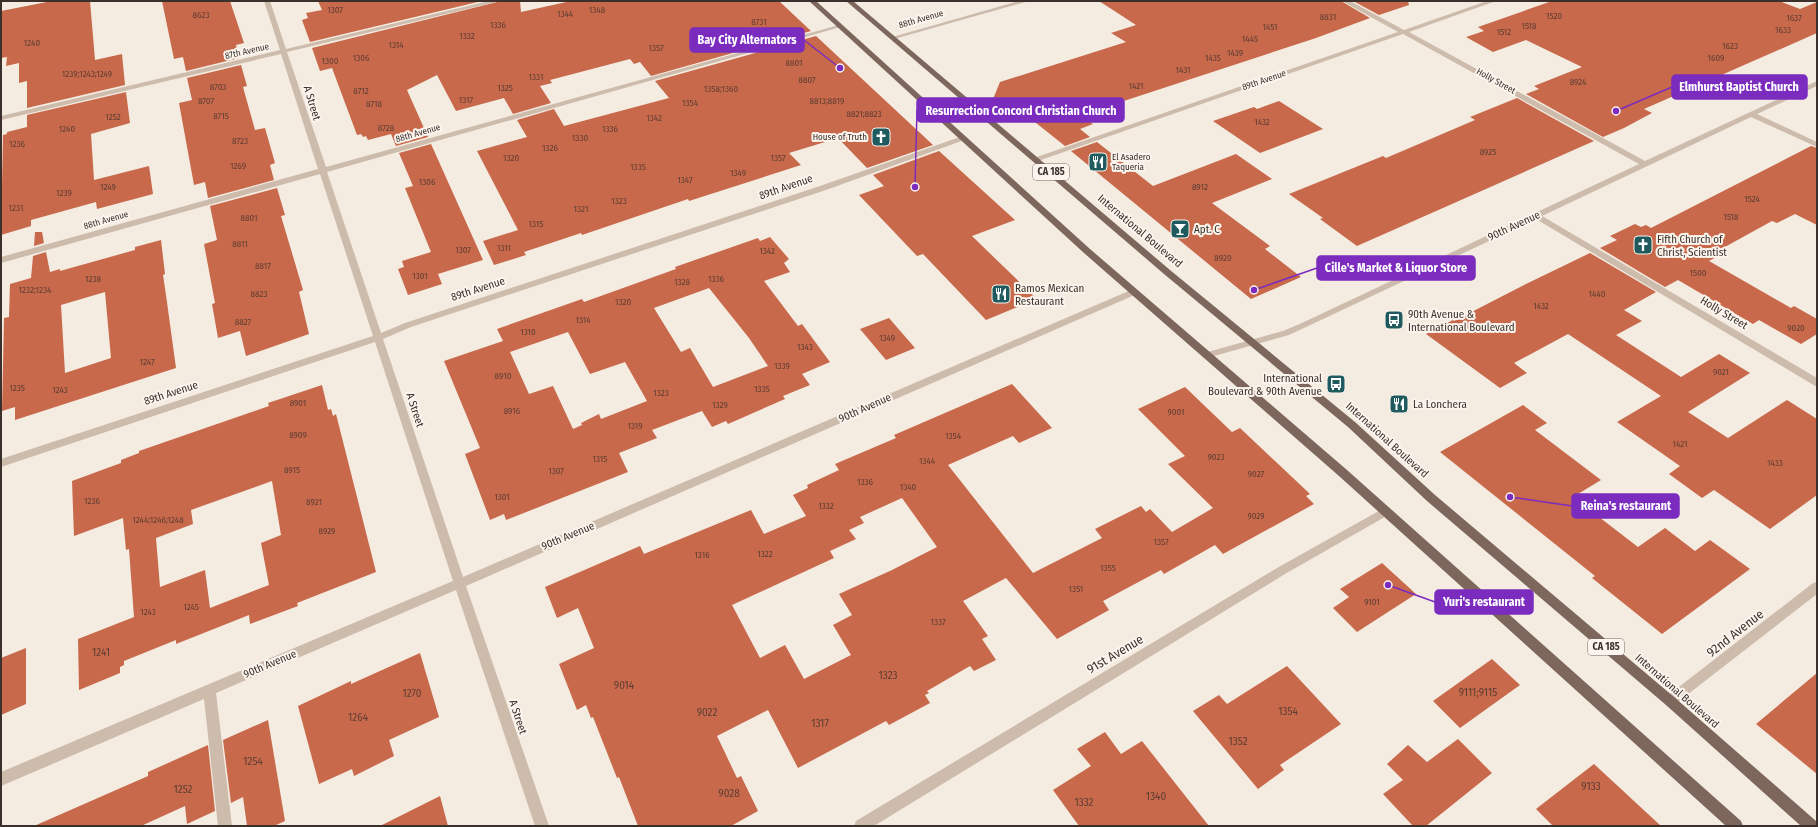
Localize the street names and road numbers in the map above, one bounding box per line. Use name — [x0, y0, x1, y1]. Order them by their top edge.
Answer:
street label: 88th Avenue — [898, 8, 945, 30]
street label: 87th Avenue — [224, 41, 271, 61]
street label: Holly Street — [1475, 66, 1517, 96]
street label: 89th Avenue — [1241, 68, 1288, 92]
street label: A Street — [301, 84, 324, 122]
street label: 88th Avenue — [395, 122, 442, 144]
road number: CA 185 — [1033, 164, 1069, 180]
street label: 89th Avenue — [758, 172, 814, 202]
street label: International Boulevard — [1095, 192, 1185, 270]
street label: 90th Avenue — [1486, 208, 1542, 244]
street label: 88th Avenue — [83, 209, 130, 231]
street label: 89th Avenue — [449, 274, 507, 304]
street label: Holly Street — [1698, 294, 1750, 332]
street label: 89th Avenue — [142, 378, 200, 408]
street label: A Street — [403, 391, 427, 429]
street label: 90th Avenue — [837, 391, 893, 425]
street label: International Boulevard — [1343, 399, 1431, 481]
street label: 90th Avenue — [540, 519, 596, 553]
street label: 92nd Avenue — [1704, 606, 1766, 660]
street label: 91st Avenue — [1084, 631, 1146, 677]
road number: CA 185 — [1588, 639, 1624, 655]
street label: 90th Avenue — [242, 647, 298, 681]
street label: International Boulevard — [1632, 651, 1722, 731]
street label: A Street — [506, 698, 530, 736]

